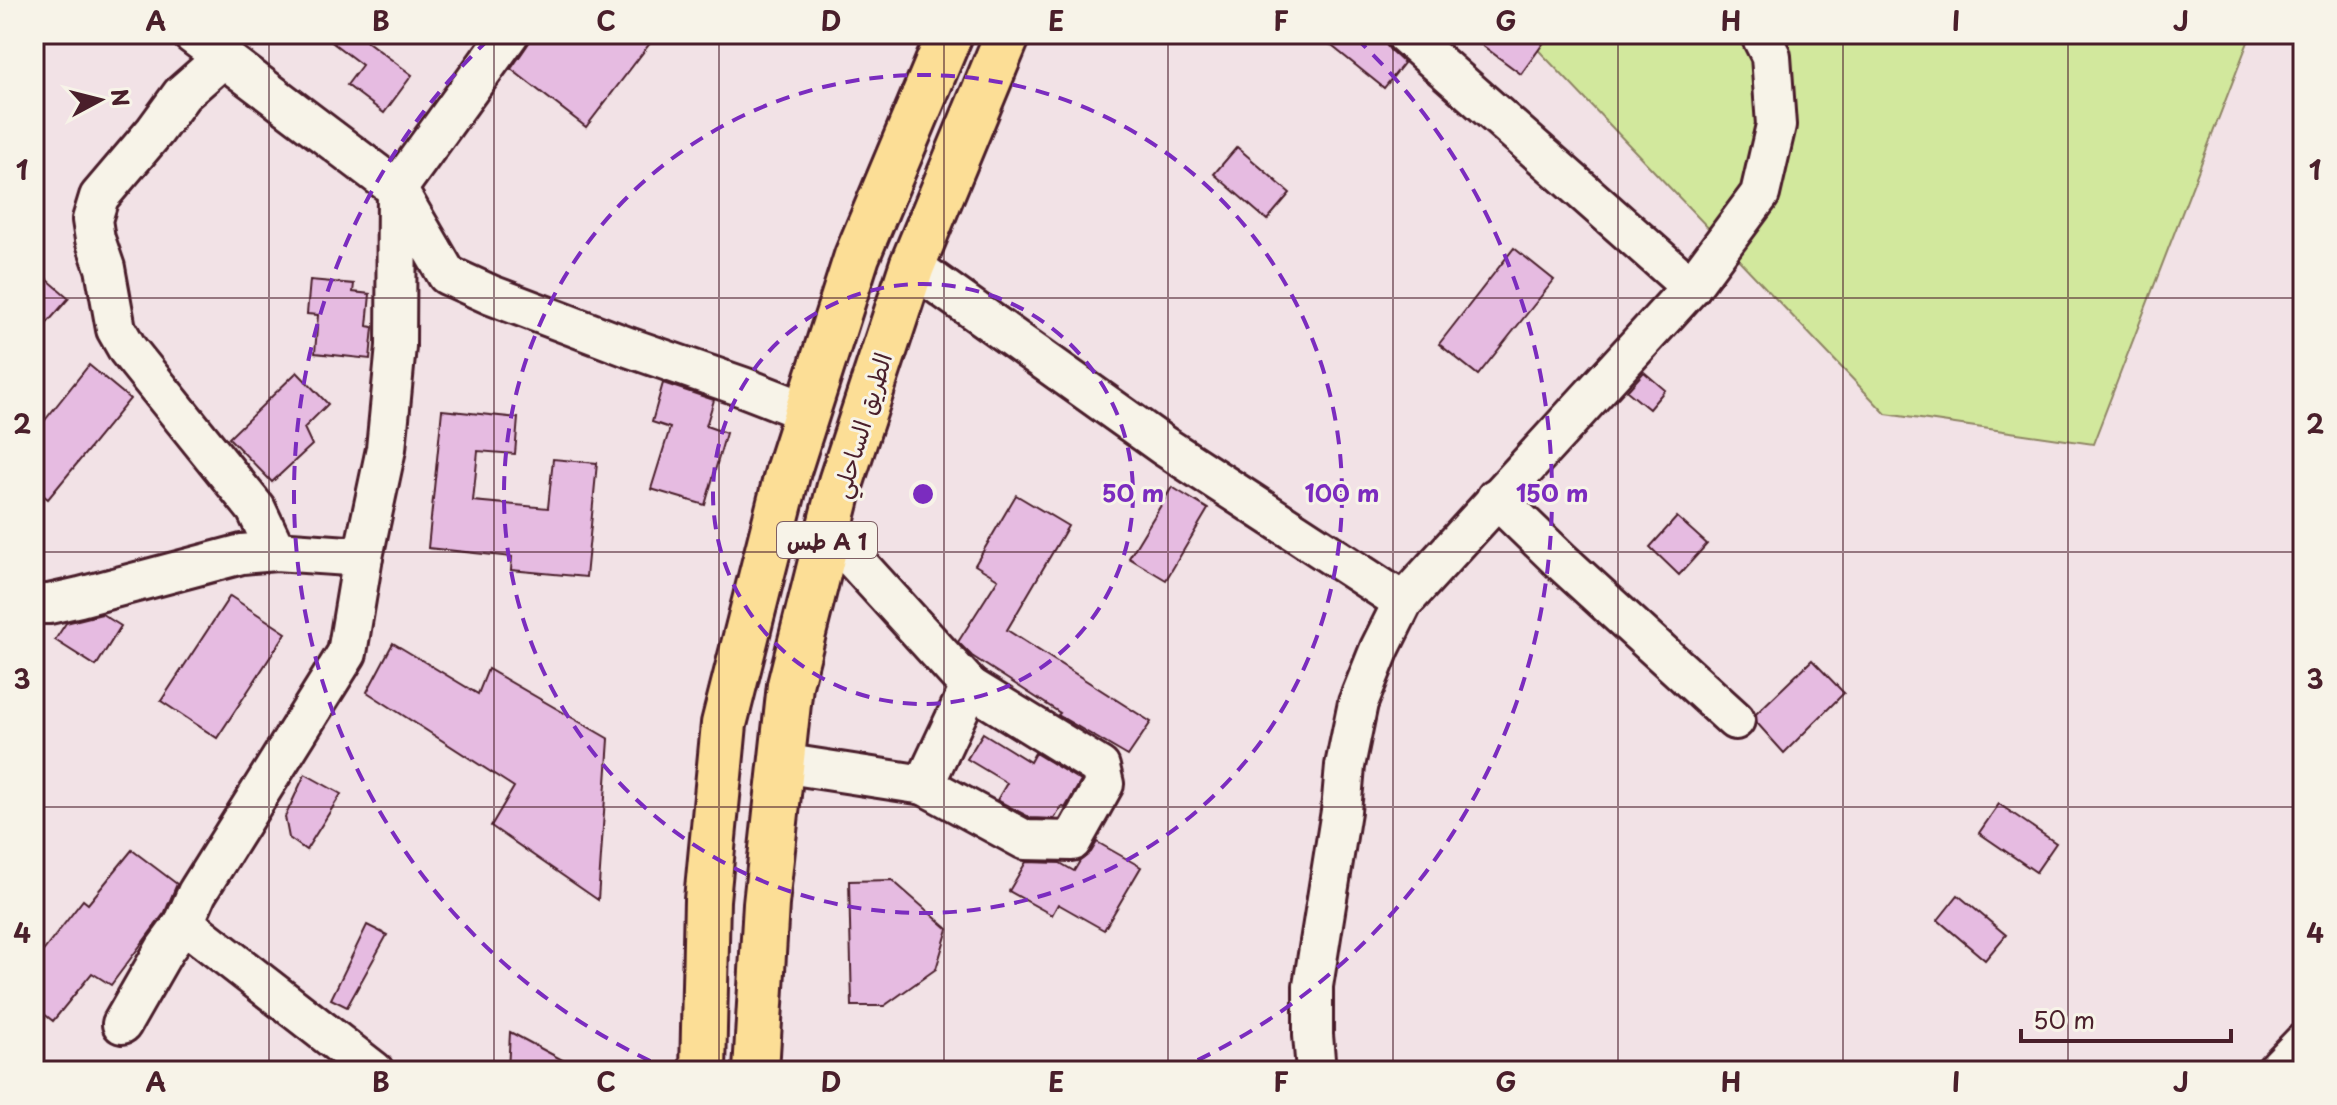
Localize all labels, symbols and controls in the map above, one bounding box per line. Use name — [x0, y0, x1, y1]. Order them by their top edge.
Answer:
text: A — [146, 1, 166, 40]
text: B — [372, 1, 390, 40]
text: C — [596, 1, 616, 40]
text: D — [821, 1, 841, 40]
text: E — [1048, 1, 1064, 40]
text: F — [1273, 1, 1289, 40]
text: G — [1495, 1, 1517, 40]
text: H — [1721, 1, 1741, 40]
text: I — [1952, 1, 1960, 40]
text: J — [2173, 1, 2189, 40]
north arrow — [60, 60, 140, 140]
text: N — [104, 87, 139, 108]
text: 1 — [16, 150, 28, 189]
text: 1 — [2309, 150, 2321, 189]
street label: الطريق الساحلي — [822, 348, 905, 504]
text: 2 — [13, 404, 31, 443]
text: 2 — [2306, 404, 2324, 443]
text: 50 m — [1102, 474, 1164, 510]
text: 100 m — [1305, 474, 1379, 510]
text: 150 m — [1516, 474, 1588, 510]
centre of rings — [909, 480, 937, 508]
road number: طس A 1 — [777, 522, 877, 558]
text: 3 — [13, 659, 31, 698]
text: 3 — [2306, 659, 2324, 698]
text: 4 — [13, 913, 31, 952]
text: 4 — [2306, 913, 2324, 952]
scale bar — [2021, 993, 2231, 1043]
text: 50 m — [2033, 1001, 2095, 1037]
text: A — [146, 1062, 166, 1101]
text: B — [372, 1062, 390, 1101]
text: C — [596, 1062, 616, 1101]
text: D — [821, 1062, 841, 1101]
text: E — [1048, 1062, 1064, 1101]
text: F — [1273, 1062, 1289, 1101]
text: G — [1495, 1062, 1517, 1101]
text: H — [1721, 1062, 1741, 1101]
text: I — [1952, 1062, 1960, 1101]
text: J — [2173, 1062, 2189, 1101]

